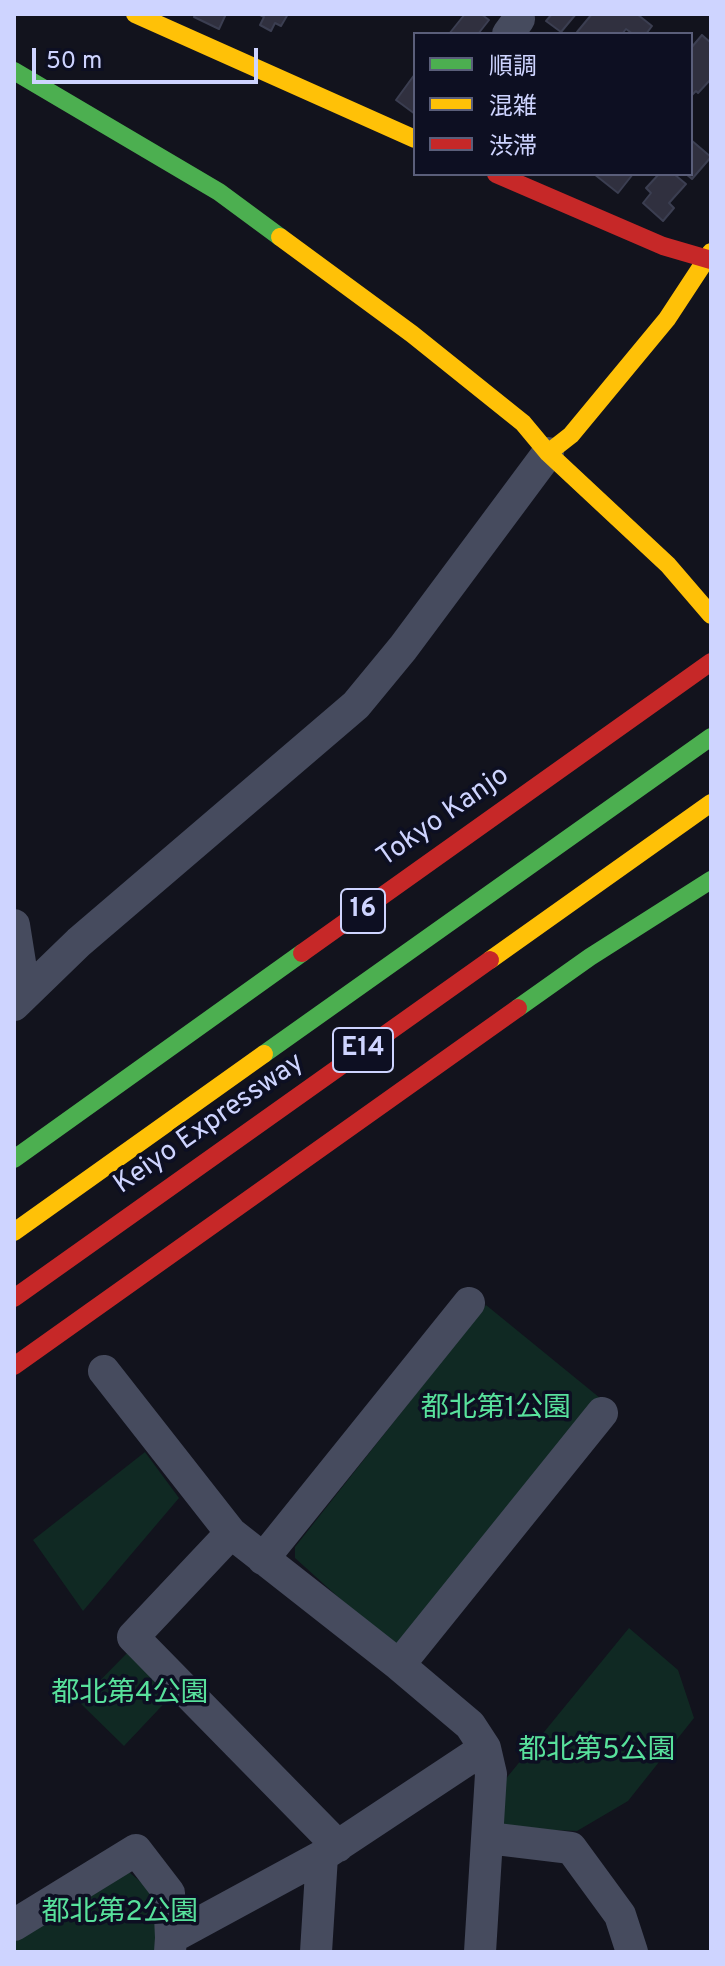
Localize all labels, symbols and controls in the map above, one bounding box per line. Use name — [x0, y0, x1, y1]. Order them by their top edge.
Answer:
scale bar — [36, 32, 262, 82]
legend — [413, 32, 693, 176]
text: 50 m — [46, 47, 102, 77]
text: 順調 — [489, 53, 537, 83]
text: 混雑 — [489, 93, 537, 123]
text: 渋滞 — [489, 133, 537, 163]
street label: Tokyo Kanjo — [372, 760, 516, 876]
road number: 16 — [341, 889, 385, 933]
road number: E14 — [333, 1028, 393, 1072]
street label: Keiyo Expressway — [109, 1047, 311, 1203]
park label: 都北第1公園 — [421, 1393, 571, 1427]
park label: 都北第4公園 — [51, 1678, 209, 1712]
park label: 都北第5公園 — [518, 1735, 676, 1769]
park label: 都北第2公園 — [41, 1897, 199, 1931]

